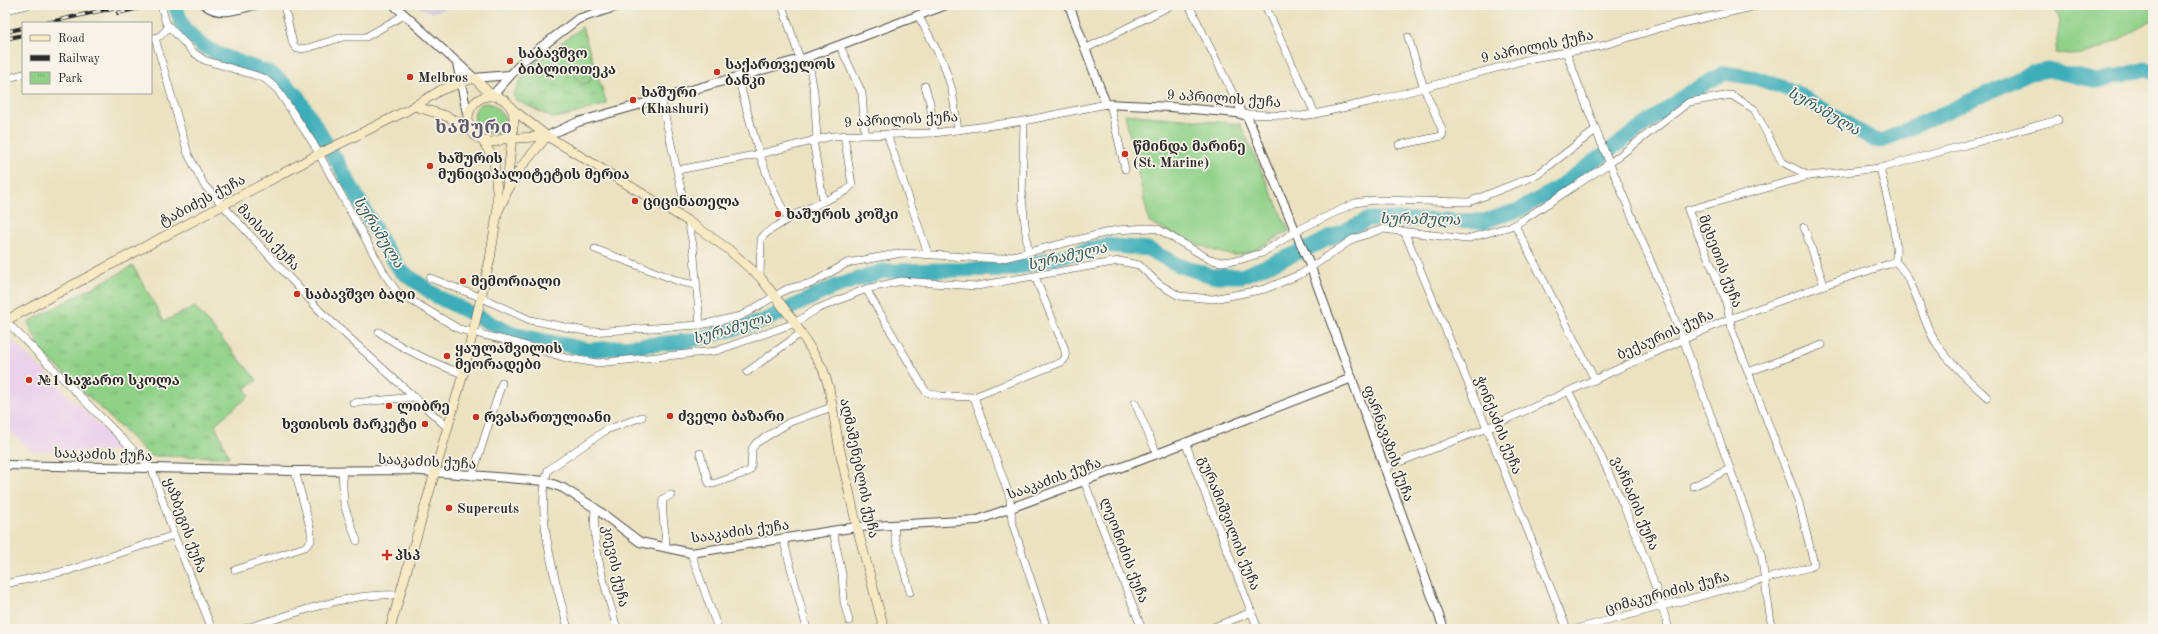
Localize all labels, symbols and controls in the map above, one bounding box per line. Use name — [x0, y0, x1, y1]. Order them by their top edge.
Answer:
legend — [22, 22, 152, 94]
street label: 9 აპრილის ქუჩა — [1480, 28, 1595, 67]
text: Road — [58, 33, 85, 45]
place label: საბავშვო ბიბლიოთეკა — [518, 47, 616, 78]
text: Railway — [58, 53, 101, 65]
marker: საბავშვო ბიბლიოთეკა — [505, 56, 515, 66]
place label: საქართველოს ბანკი — [725, 58, 835, 89]
marker: საქართველოს ბანკი — [712, 67, 722, 77]
place label: Melbros — [418, 71, 468, 85]
marker: Melbros — [405, 72, 415, 82]
text: Park — [58, 73, 83, 85]
water label: სურამულა — [1785, 85, 1863, 139]
place label: ხაშური (Khashuri) — [641, 86, 709, 116]
street label: 9 აპრილის ქუჩა — [1166, 88, 1281, 111]
marker: ხაშური (Khashuri) — [628, 95, 638, 105]
street label: 9 აპრილის ქუჩა — [844, 110, 959, 131]
district label: ხაშური — [435, 119, 513, 138]
place label: წმინდა მარინე (St. Marine) — [1133, 139, 1246, 170]
marker: წმინდა მარინე (St. Marine) — [1120, 149, 1130, 159]
place label: ხაშურის მუნიციპალიტეტის მერია — [438, 152, 630, 183]
marker: ხაშურის მუნიციპალიტეტის მერია — [425, 161, 435, 171]
street label: ტაბიძეს ქუჩა — [157, 173, 248, 230]
water label: სურამულა — [350, 194, 407, 272]
place label: ციცინათელა — [643, 194, 740, 210]
marker: ციცინათელა — [630, 196, 640, 206]
street label: მაისის ქუჩა — [234, 202, 302, 274]
place label: ხაშურის კოშკი — [786, 208, 899, 223]
marker: ხაშურის კოშკი — [773, 209, 783, 219]
water label: სურამულა — [1379, 211, 1461, 229]
street label: მცხეთის ქუჩა — [1695, 213, 1744, 310]
water label: სურამულა — [1026, 240, 1109, 274]
place label: მემორიალი — [471, 275, 561, 290]
marker: მემორიალი — [458, 276, 468, 286]
place label: საბავშვო ბაღი — [305, 288, 415, 303]
marker: საბავშვო ბაღი — [292, 289, 302, 299]
street label: ბექაურის ქუჩა — [1615, 307, 1716, 363]
water label: სურამულა — [691, 310, 774, 348]
place label: ყაულაშვილის მეორადები — [455, 342, 562, 373]
marker: ყაულაშვილის მეორადები — [442, 351, 452, 361]
place label: №1 საჯარო სკოლა — [37, 374, 180, 389]
street label: ჭონქაძის ქუჩა — [1471, 374, 1525, 477]
marker: №1 საჯარო სკოლა — [24, 375, 34, 385]
street label: ფარნავაზის ქუჩა — [1360, 383, 1417, 504]
street label: აღმაშენებლის ქუჩა — [836, 397, 882, 540]
place label: ლიბრე — [397, 400, 450, 415]
marker: ლიბრე — [384, 401, 394, 411]
place label: რვასართულიანი — [484, 410, 611, 426]
place label: ძველი ბაზარი — [678, 410, 785, 425]
marker: ძველი ბაზარი — [665, 411, 675, 421]
marker: რვასართულიანი — [471, 412, 481, 422]
place label: ხვთისოს მარკეტი — [282, 418, 417, 433]
marker: ხვთისოს მარკეტი — [420, 419, 430, 429]
street label: სააკაძის ქუჩა — [53, 446, 153, 465]
street label: სააკაძის ქუჩა — [377, 452, 477, 473]
street label: გურამიშვილის ქუჩა — [1195, 454, 1262, 593]
street label: ვაჩნაძის ქუჩა — [1608, 454, 1662, 553]
street label: სააკაძის ქუჩა — [1006, 455, 1104, 503]
street label: ყაზბეგის ქუჩა — [160, 476, 209, 575]
street label: ლეონიძის ქუჩა — [1097, 496, 1151, 605]
place label: Supercuts — [457, 502, 519, 516]
marker: Supercuts — [444, 503, 454, 513]
street label: სააკაძის ქუჩა — [690, 518, 790, 547]
street label: კიევის ქუჩა — [598, 524, 631, 609]
place label: პსპ — [395, 549, 420, 563]
marker: პსპ — [382, 550, 392, 560]
street label: ციმაკურიძის ქუჩა — [1603, 570, 1731, 617]

